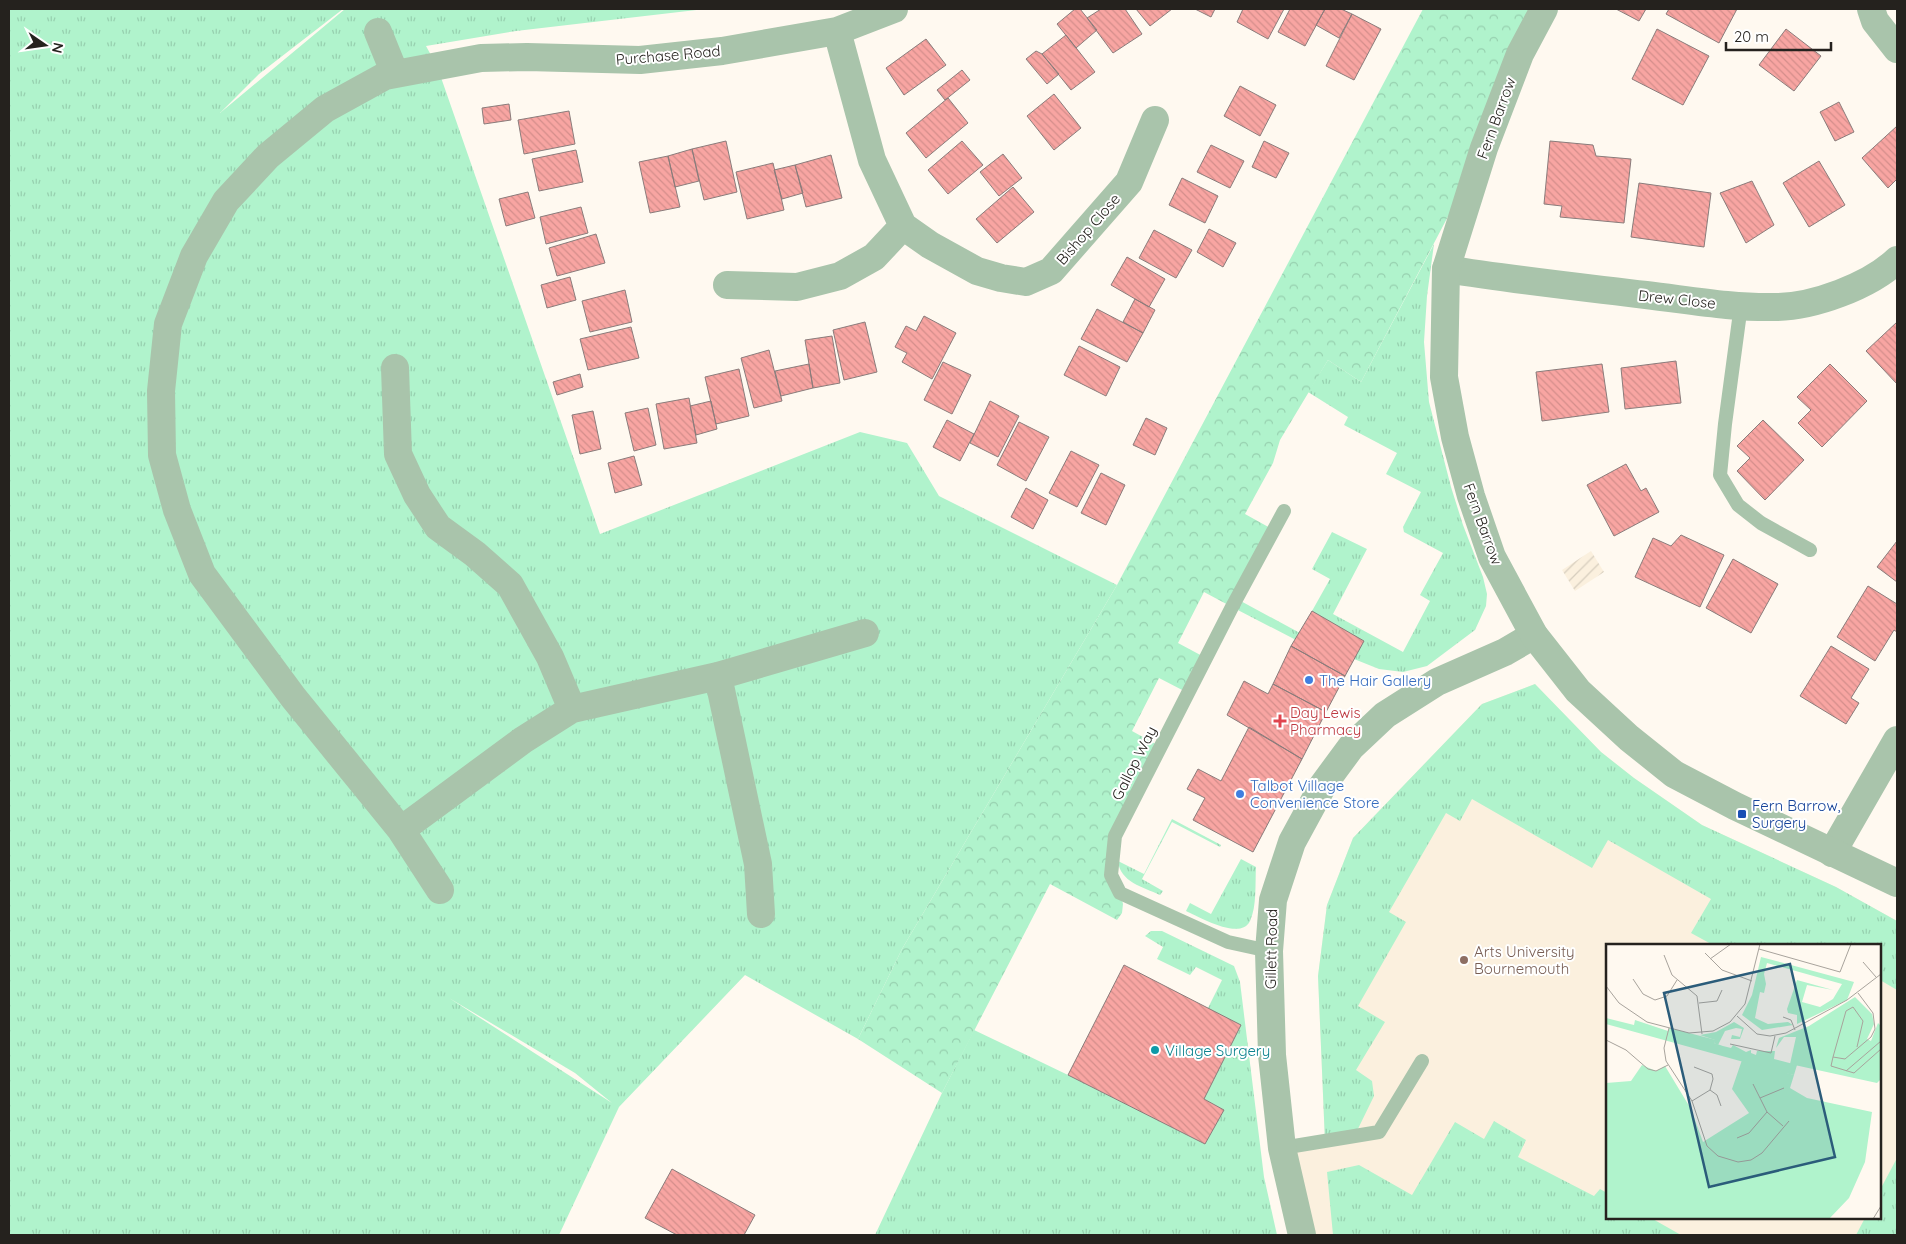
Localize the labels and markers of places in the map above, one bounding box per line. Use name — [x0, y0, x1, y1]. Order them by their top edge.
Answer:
place label: The Hair Gallery — [1319, 671, 1431, 690]
marker: The Hair Gallery — [1303, 674, 1315, 686]
place label: Day Lewis Pharmacy — [1290, 703, 1361, 739]
marker: Day Lewis Pharmacy — [1274, 715, 1286, 727]
place label: Talbot Village Convenience Store — [1250, 776, 1380, 812]
marker: Talbot Village Convenience Store — [1234, 788, 1246, 800]
place label: Fern Barrow, Surgery — [1752, 796, 1841, 832]
marker: Fern Barrow, Surgery — [1736, 808, 1748, 820]
place label: Arts University Bournemouth — [1474, 942, 1575, 978]
marker: Arts University Bournemouth — [1458, 954, 1470, 966]
place label: Village Surgery — [1165, 1041, 1270, 1060]
marker: Village Surgery — [1149, 1044, 1161, 1056]

